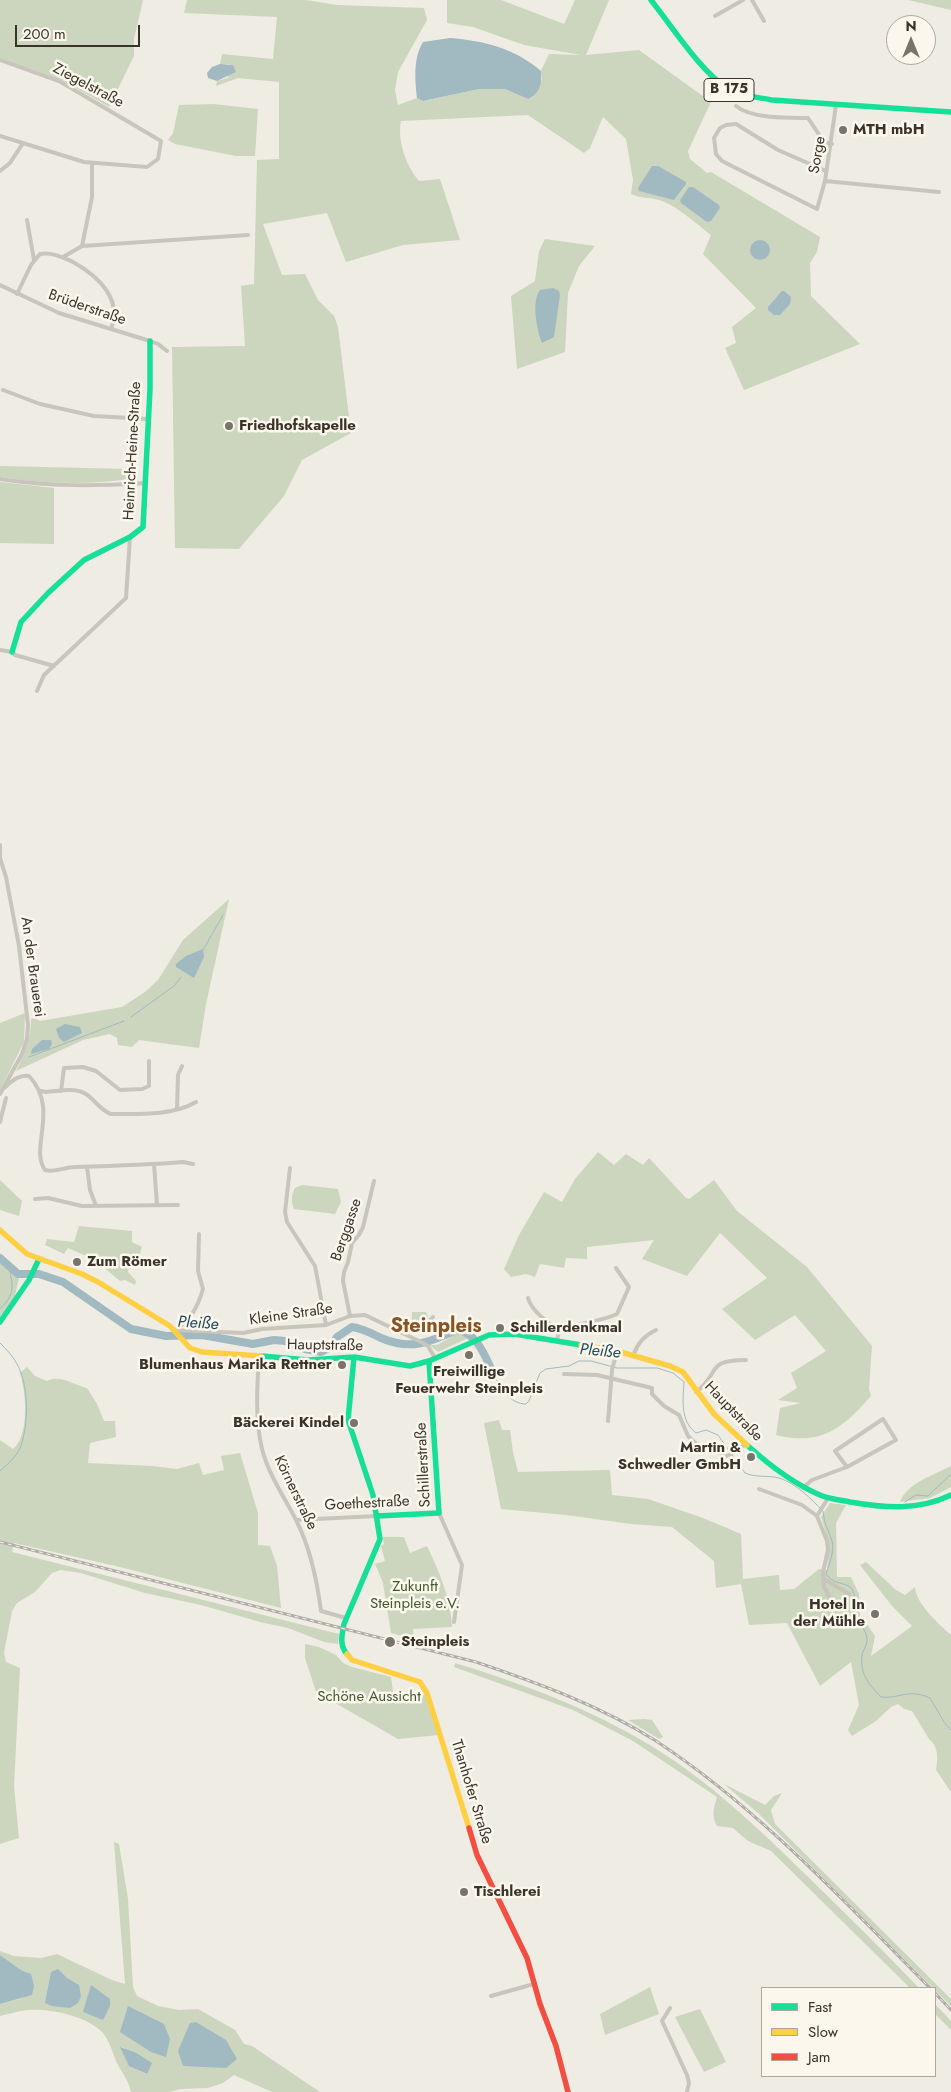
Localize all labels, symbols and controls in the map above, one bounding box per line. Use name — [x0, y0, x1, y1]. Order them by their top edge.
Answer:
scale bar — [18, 15, 142, 47]
north arrow — [886, 15, 936, 65]
text: N — [905, 16, 917, 36]
text: 200 m — [23, 23, 66, 45]
street label: Ziegelstraße — [49, 60, 127, 112]
road number: B 175 — [704, 78, 754, 102]
place label: MTH mbH — [853, 121, 924, 139]
marker: MTH mbH — [837, 124, 849, 136]
street label: Sorge — [806, 135, 830, 175]
street label: Brüderstraße — [46, 286, 128, 330]
street label: Heinrich-Heine-Straße — [120, 381, 146, 521]
place label: Friedhofskapelle — [239, 417, 356, 435]
marker: Friedhofskapelle — [223, 420, 235, 432]
street label: An der Brauerei — [16, 916, 48, 1018]
street label: Berggasse — [328, 1196, 366, 1264]
place label: Zum Römer — [87, 1253, 167, 1271]
marker: Zum Römer — [71, 1256, 83, 1268]
street label: Kleine Straße — [248, 1300, 334, 1330]
water label: Pleiße — [177, 1313, 219, 1335]
district label: Steinpleis — [390, 1315, 482, 1339]
place label: Schillerdenkmal — [510, 1319, 622, 1337]
marker: Schillerdenkmal — [494, 1322, 506, 1334]
street label: Hauptstraße — [287, 1336, 363, 1356]
water label: Pleiße — [579, 1341, 621, 1363]
marker: Freiwillige Feuerwehr Steinpleis — [463, 1349, 475, 1361]
place label: Blumenhaus Marika Rettner — [139, 1356, 332, 1374]
marker: Blumenhaus Marika Rettner — [336, 1359, 348, 1371]
place label: Freiwillige Feuerwehr Steinpleis — [395, 1363, 543, 1398]
street label: Hauptstraße — [700, 1378, 766, 1446]
place label: Bäckerei Kindel — [233, 1414, 344, 1432]
marker: Bäckerei Kindel — [348, 1417, 360, 1429]
street label: Schillerstraße — [413, 1422, 435, 1508]
place label: Martin & Schwedler GmbH — [618, 1439, 741, 1474]
marker: Martin & Schwedler GmbH — [745, 1451, 757, 1463]
street label: Körnerstraße — [269, 1453, 321, 1533]
street label: Goethestraße — [324, 1493, 410, 1515]
park label: Zukunft Steinpleis e.V. — [370, 1578, 460, 1613]
place label: Hotel In der Mühle — [793, 1596, 865, 1631]
marker: Hotel In der Mühle — [869, 1608, 881, 1620]
place label: Steinpleis — [401, 1633, 469, 1651]
marker: Steinpleis — [383, 1635, 397, 1649]
park label: Schöne Aussicht — [317, 1688, 421, 1706]
street label: Thanhofer Straße — [447, 1738, 495, 1846]
place label: Tischlerei — [474, 1883, 541, 1901]
marker: Tischlerei — [458, 1886, 470, 1898]
legend — [761, 1987, 936, 2077]
text: Fast — [808, 1996, 832, 2018]
text: Slow — [808, 2021, 838, 2043]
text: Jam — [808, 2046, 831, 2068]

